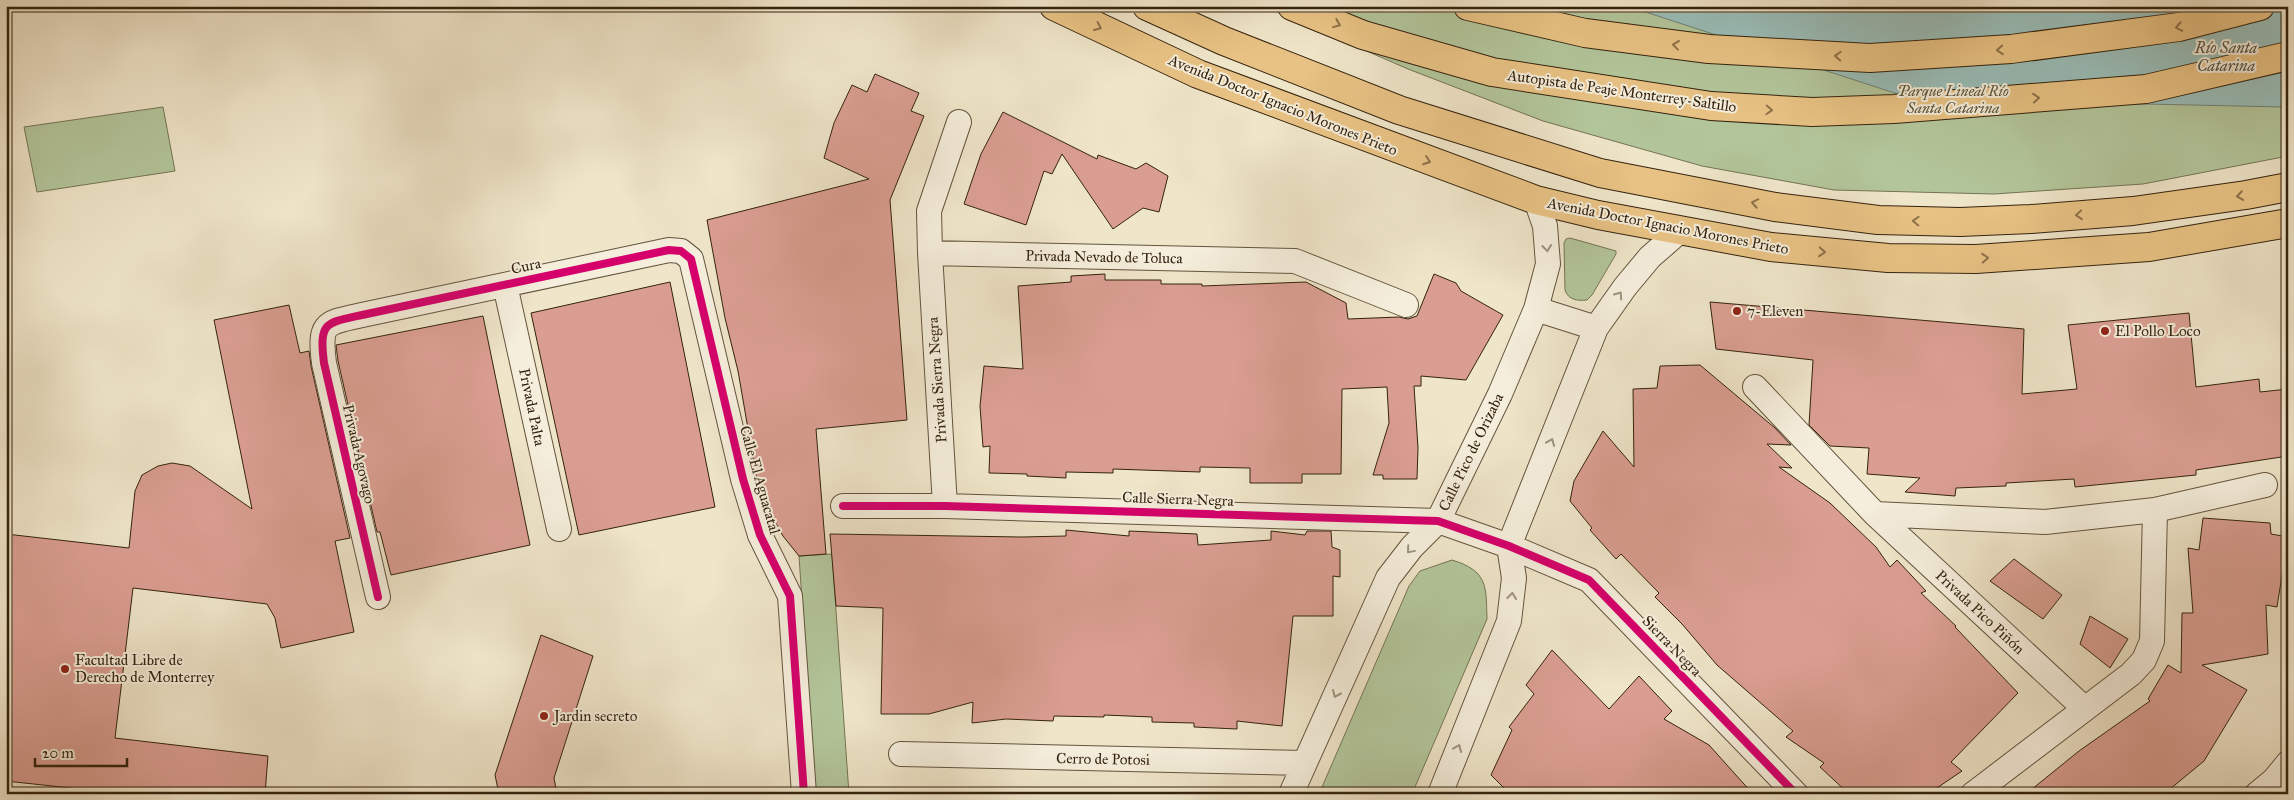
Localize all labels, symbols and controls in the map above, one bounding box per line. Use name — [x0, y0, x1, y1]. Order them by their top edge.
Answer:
one-way arrow — [1332, 18, 1341, 29]
one-way arrow — [1093, 21, 1102, 31]
one-way arrow — [2174, 21, 2183, 31]
water label: Río Santa Catarina — [2194, 38, 2258, 75]
one-way arrow — [1672, 40, 1680, 51]
one-way arrow — [1996, 45, 2004, 56]
street label: Avenida Doctor Ignacio Morones Prieto — [1165, 50, 1400, 159]
one-way arrow — [1834, 51, 1842, 62]
street label: Autopista de Peaje Monterrey-Saltillo — [1505, 66, 1738, 116]
park label: Parque Lineal Río Santa Catarina — [1897, 82, 2009, 117]
one-way arrow — [2033, 93, 2041, 104]
one-way arrow — [1766, 104, 1774, 115]
one-way arrow — [1422, 155, 1430, 165]
one-way arrow — [2236, 190, 2244, 201]
street label: Avenida Doctor Ignacio Morones Prieto — [1545, 194, 1790, 258]
one-way arrow — [1751, 199, 1759, 209]
one-way arrow — [2074, 210, 2082, 221]
one-way arrow — [1912, 216, 1920, 226]
one-way arrow — [1541, 244, 1552, 252]
one-way arrow — [1819, 246, 1827, 257]
street label: Privada Nevado de Toluca — [1025, 247, 1184, 267]
one-way arrow — [1981, 253, 1989, 264]
street label: Cura — [509, 254, 543, 278]
one-way arrow — [1613, 292, 1622, 301]
place label: 7-Eleven — [1747, 302, 1803, 320]
marker: 7-Eleven — [1731, 305, 1743, 317]
street label: Privada Sierra Negra — [924, 316, 950, 444]
place label: El Pollo Loco — [2115, 322, 2201, 340]
marker: El Pollo Loco — [2099, 325, 2111, 337]
street label: Privada Palta — [515, 366, 549, 448]
street label: Calle Pico de Orizaba — [1435, 389, 1508, 514]
street label: Privada Agovago — [339, 403, 379, 506]
street label: Calle El Aguacatal — [736, 424, 784, 537]
one-way arrow — [1544, 438, 1555, 447]
street label: Calle Sierra Negra — [1122, 488, 1235, 510]
one-way arrow — [1406, 545, 1415, 554]
street label: Privada Pico Piñón — [1932, 566, 2028, 658]
one-way arrow — [1506, 591, 1517, 599]
street label: Sierra Negra — [1639, 612, 1706, 681]
place label: Facultad Libre de Derecho de Monterrey — [75, 651, 215, 686]
marker: Facultad Libre de Derecho de Monterrey — [59, 663, 71, 675]
one-way arrow — [1331, 689, 1342, 698]
place label: Jardin secreto — [552, 707, 638, 726]
marker: Jardin secreto — [538, 710, 550, 722]
scale bar — [35, 735, 128, 767]
text: 20 m — [42, 744, 74, 762]
one-way arrow — [1453, 745, 1463, 753]
street label: Cerro de Potosi — [1056, 749, 1150, 769]

